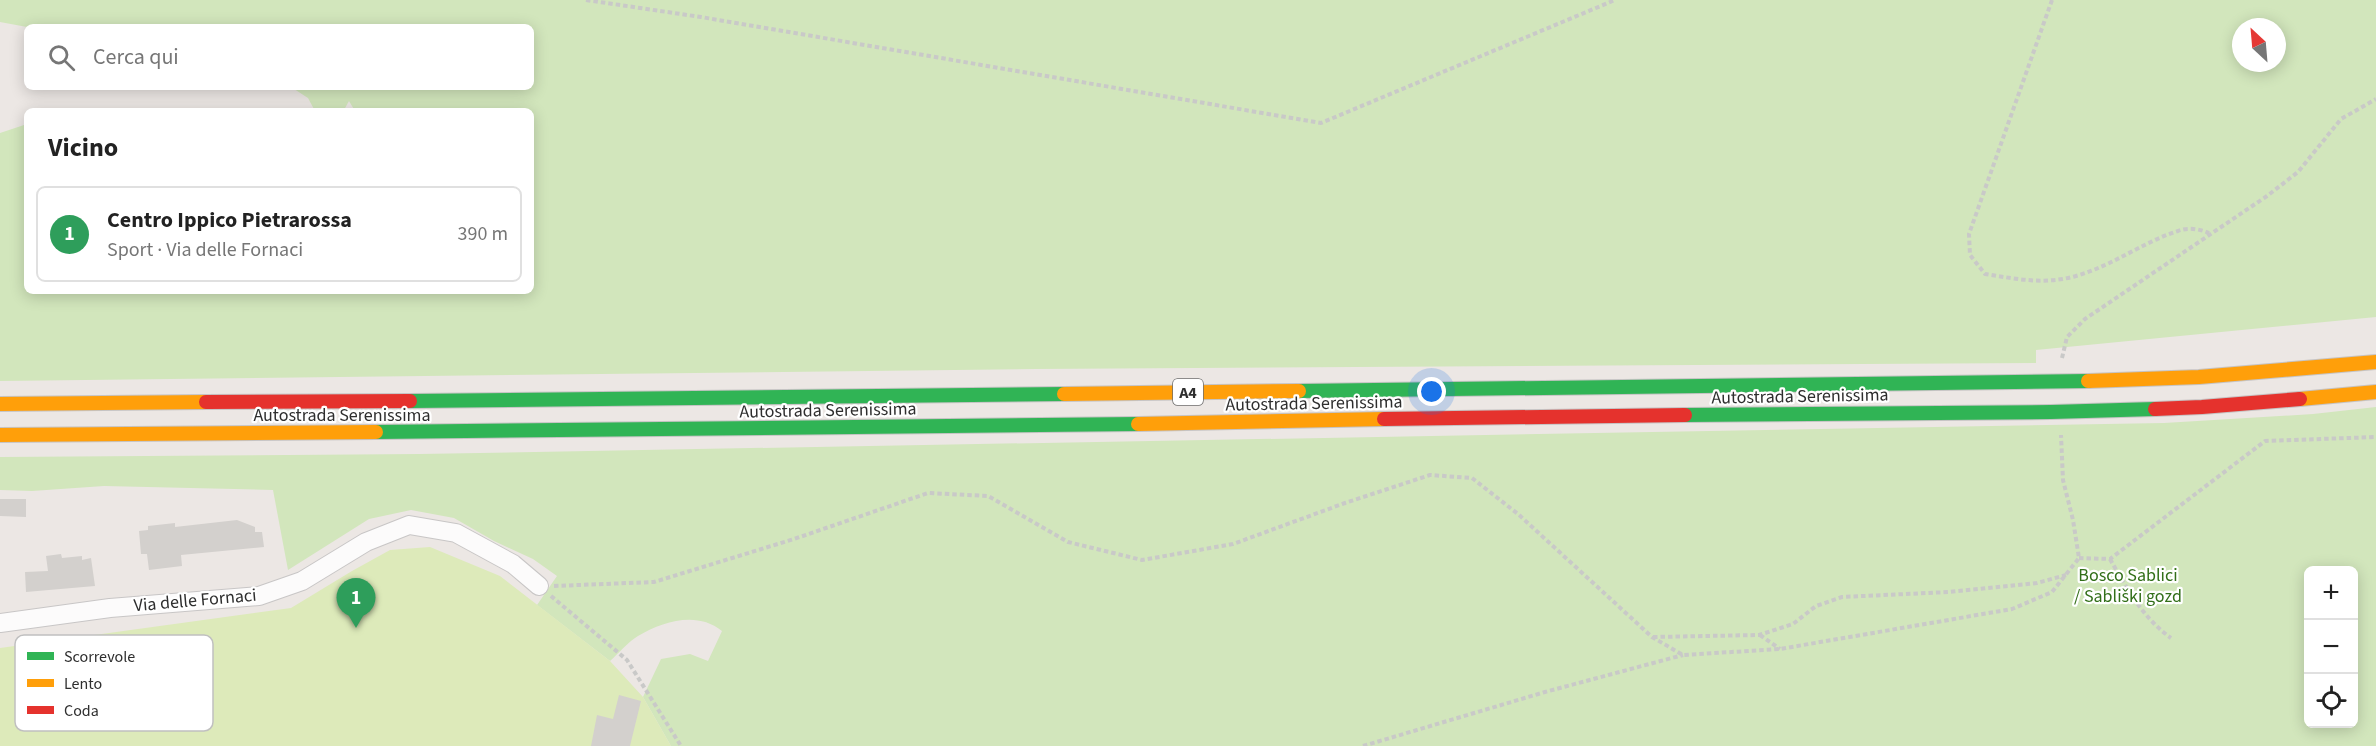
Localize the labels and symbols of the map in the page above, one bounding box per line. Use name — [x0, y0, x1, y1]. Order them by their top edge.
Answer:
north arrow — [2232, 18, 2286, 72]
your location — [1417, 377, 1446, 406]
road number: A4 — [1173, 379, 1203, 405]
street label: Autostrada Serenissima — [1711, 382, 1889, 411]
street label: Autostrada Serenissima — [1225, 389, 1403, 418]
street label: Autostrada Serenissima — [739, 396, 917, 425]
street label: Autostrada Serenissima — [253, 403, 431, 428]
park label: Bosco Sablici / Sabliški gozd — [2074, 563, 2182, 609]
pin: 1 — [336, 578, 376, 628]
street label: Via delle Fornaci — [133, 583, 258, 618]
legend — [15, 635, 213, 731]
text: Scorrevole — [64, 646, 135, 668]
text: Lento — [64, 673, 102, 695]
text: Coda — [64, 700, 99, 722]

